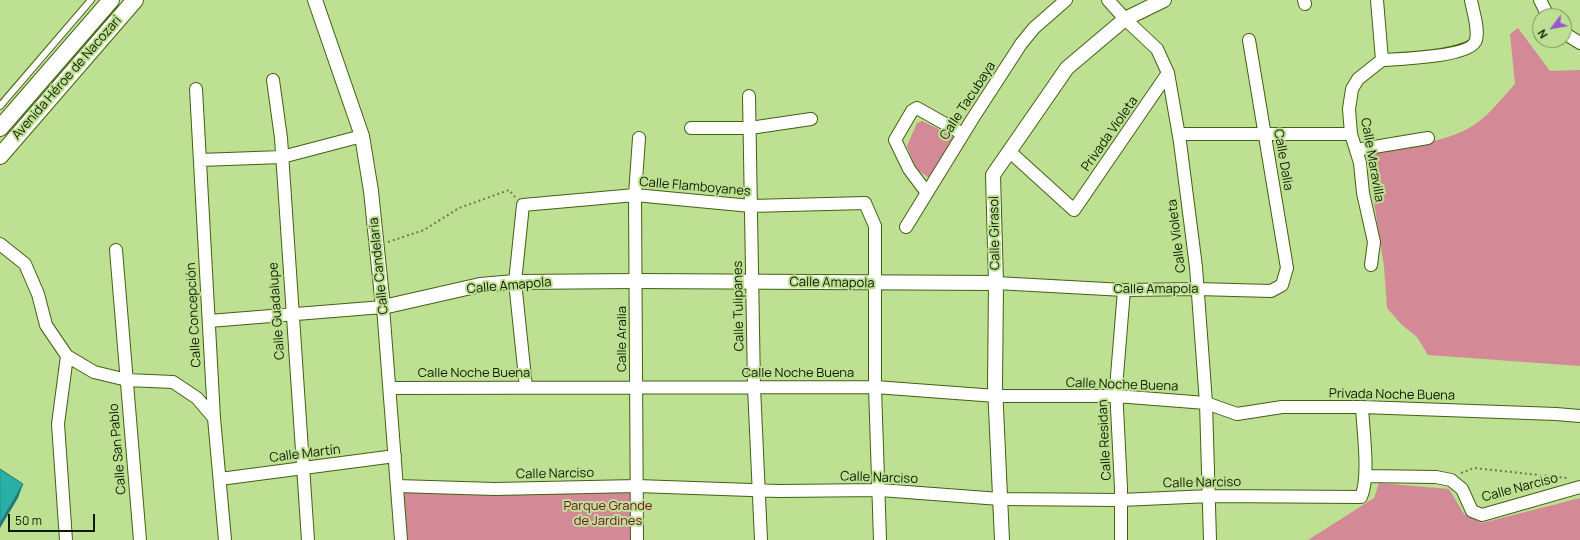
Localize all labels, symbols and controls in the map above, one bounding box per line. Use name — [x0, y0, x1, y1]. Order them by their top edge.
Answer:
north arrow — [1532, 8, 1572, 48]
street label: Avenida Héroe de Nacozari — [9, 13, 125, 143]
text: N — [1534, 27, 1551, 41]
street label: Calle Tacubaya — [937, 59, 999, 143]
street label: Privada Violeta — [1078, 94, 1142, 174]
street label: Calle Maravilla — [1357, 117, 1387, 203]
street label: Calle Dalia — [1270, 128, 1296, 192]
street label: Calle Flamboyanes — [639, 174, 751, 200]
street label: Calle Girasol — [987, 196, 1003, 270]
street label: Calle Violeta — [1165, 198, 1189, 274]
street label: Calle Candelaria — [366, 217, 392, 315]
street label: Calle Tulipanes — [730, 261, 748, 351]
street label: Calle Concepción — [183, 262, 205, 368]
street label: Calle Guadalupe — [266, 262, 288, 360]
street label: Calle Amapola — [789, 274, 875, 292]
street label: Calle Amapola — [466, 275, 552, 297]
street label: Calle Amapola — [1114, 281, 1198, 297]
street label: Calle Aralia — [614, 306, 630, 372]
street label: Calle Noche Buena — [418, 365, 530, 381]
street label: Calle Noche Buena — [742, 365, 854, 381]
street label: Calle Noche Buena — [1065, 375, 1179, 395]
street label: Privada Noche Buena — [1329, 386, 1455, 404]
street label: Calle Residan — [1095, 399, 1115, 481]
street label: Calle San Pablo — [106, 403, 130, 495]
street label: Calle Martín — [269, 442, 341, 466]
street label: Calle Narciso — [516, 466, 594, 482]
street label: Calle Narciso — [840, 469, 918, 487]
street label: Calle Narciso — [1480, 470, 1560, 506]
street label: Calle Narciso — [1163, 475, 1241, 491]
park label: Parque Grande de Jardines — [564, 498, 652, 529]
scale bar — [10, 506, 97, 532]
text: 50 m — [15, 512, 42, 529]

